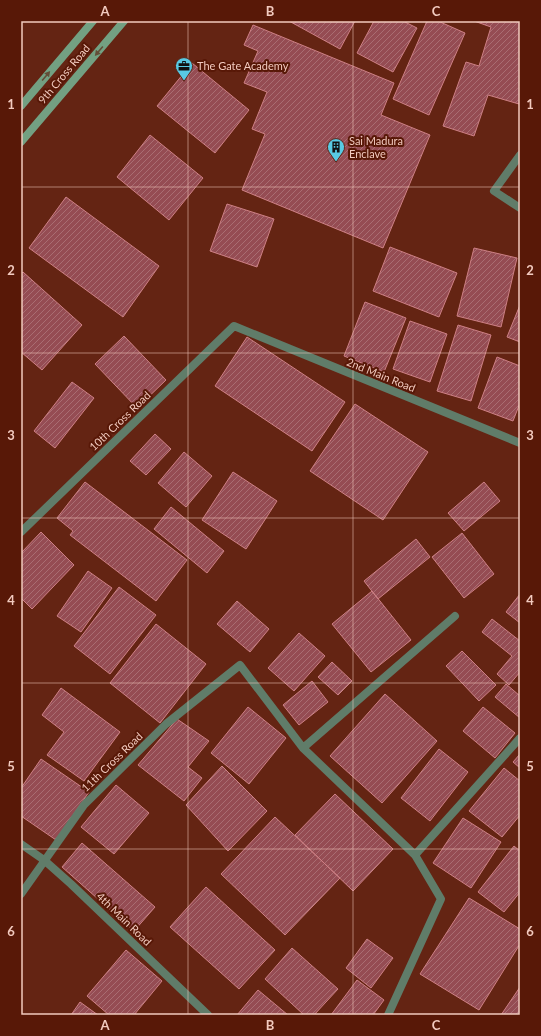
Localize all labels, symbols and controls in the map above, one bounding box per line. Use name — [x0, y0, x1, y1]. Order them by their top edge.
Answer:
text: A — [99, 3, 110, 19]
text: B — [266, 3, 275, 19]
text: C — [432, 3, 441, 19]
street label: 9th Cross Road — [35, 41, 92, 106]
one-way arrow — [94, 45, 103, 56]
office icon: The Gate Academy — [174, 56, 194, 81]
place label: The Gate Academy — [197, 59, 289, 72]
one-way arrow — [42, 71, 51, 82]
text: 1 — [7, 96, 15, 112]
text: 1 — [526, 96, 534, 112]
place label: Sai Madura Enclave — [349, 134, 403, 160]
building icon: Sai Madura Enclave — [326, 137, 346, 162]
text: 2 — [7, 262, 15, 278]
text: 2 — [526, 262, 534, 278]
street label: 2nd Main Road — [345, 355, 417, 394]
street label: 10th Cross Road — [86, 388, 153, 453]
text: 3 — [7, 427, 15, 443]
text: 3 — [526, 427, 534, 443]
text: 4 — [7, 592, 15, 608]
text: 4 — [526, 592, 534, 608]
street label: 11th Cross Road — [78, 729, 145, 794]
text: 5 — [7, 758, 15, 774]
text: 5 — [526, 758, 534, 774]
street label: 4th Main Road — [94, 889, 154, 948]
text: 6 — [7, 923, 15, 939]
text: 6 — [526, 923, 534, 939]
text: A — [99, 1017, 110, 1033]
text: B — [266, 1017, 275, 1033]
text: C — [432, 1017, 441, 1033]

